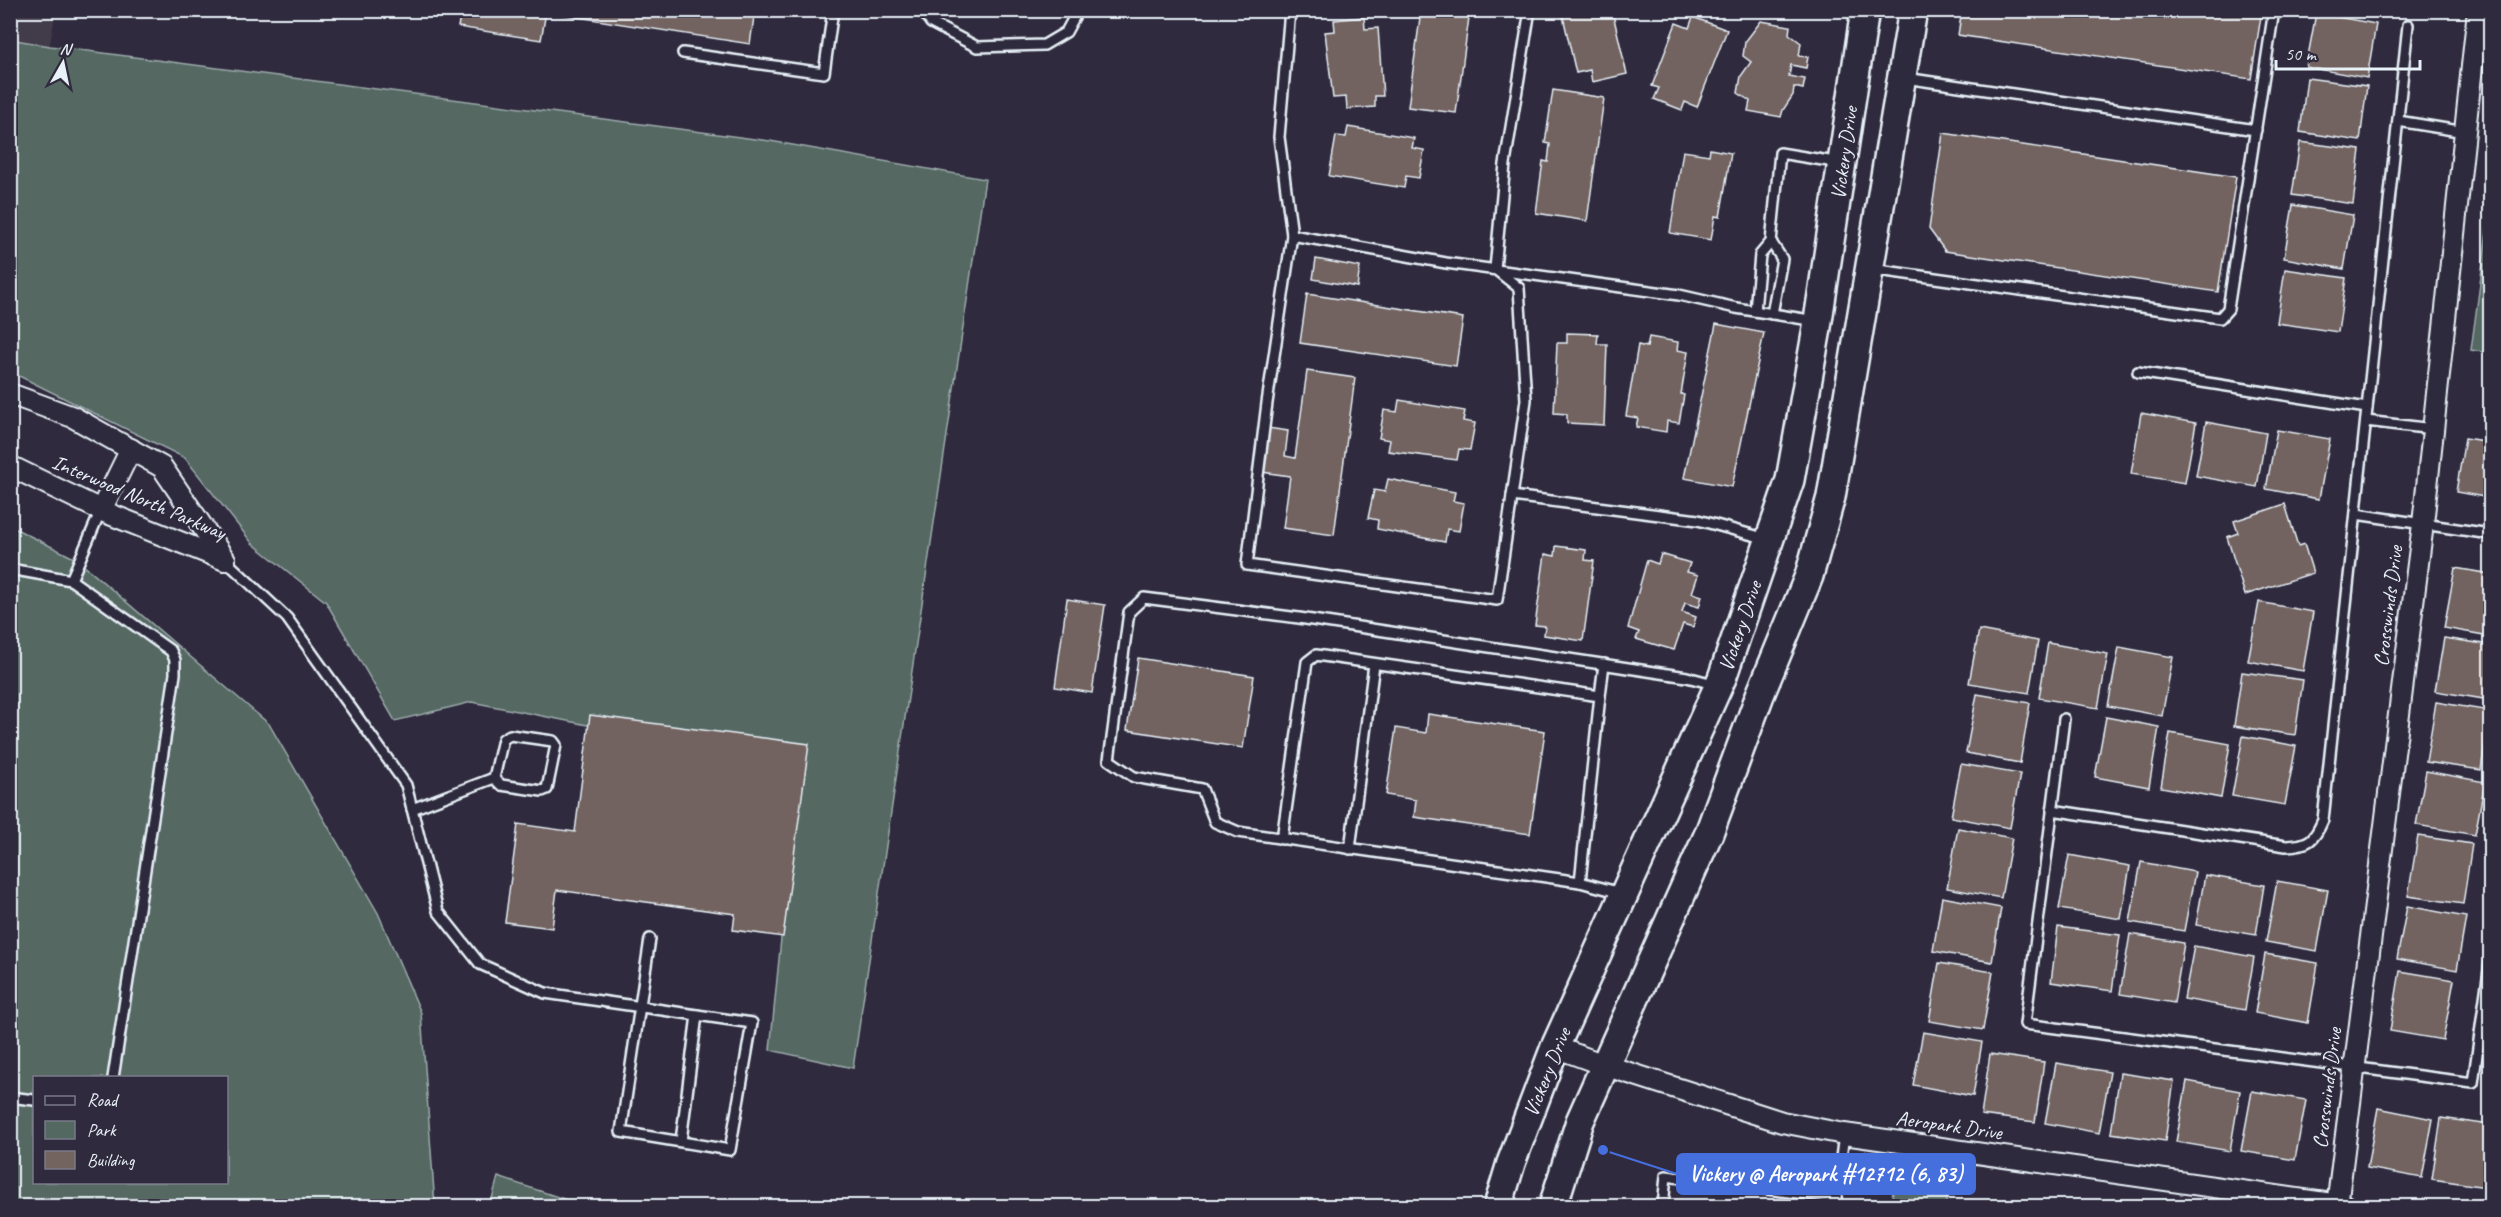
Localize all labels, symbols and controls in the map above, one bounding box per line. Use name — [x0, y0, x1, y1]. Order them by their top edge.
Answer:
north arrow — [33, 33, 93, 93]
scale bar — [2276, 33, 2420, 71]
text: N — [59, 39, 75, 60]
text: 50 m — [2285, 43, 2318, 65]
street label: Vickery Drive — [1825, 103, 1864, 201]
street label: Interwood North Parkway — [48, 449, 231, 546]
street label: Crosswinds Drive — [2368, 543, 2408, 668]
street label: Vickery Drive — [1713, 576, 1768, 674]
street label: Vickery Drive — [1517, 1022, 1577, 1120]
street label: Crosswinds Drive — [2307, 1025, 2347, 1150]
legend — [33, 1076, 228, 1184]
text: Road — [87, 1089, 120, 1111]
street label: Aeropark Drive — [1894, 1105, 2005, 1145]
text: Park — [87, 1119, 117, 1141]
text: Building — [87, 1149, 136, 1171]
callout: Vickery @ Aeropark #12712 (6, 83) — [1677, 1154, 1975, 1194]
text: Vickery @ Aeropark #12712 (6, 83) — [1689, 1160, 1965, 1188]

